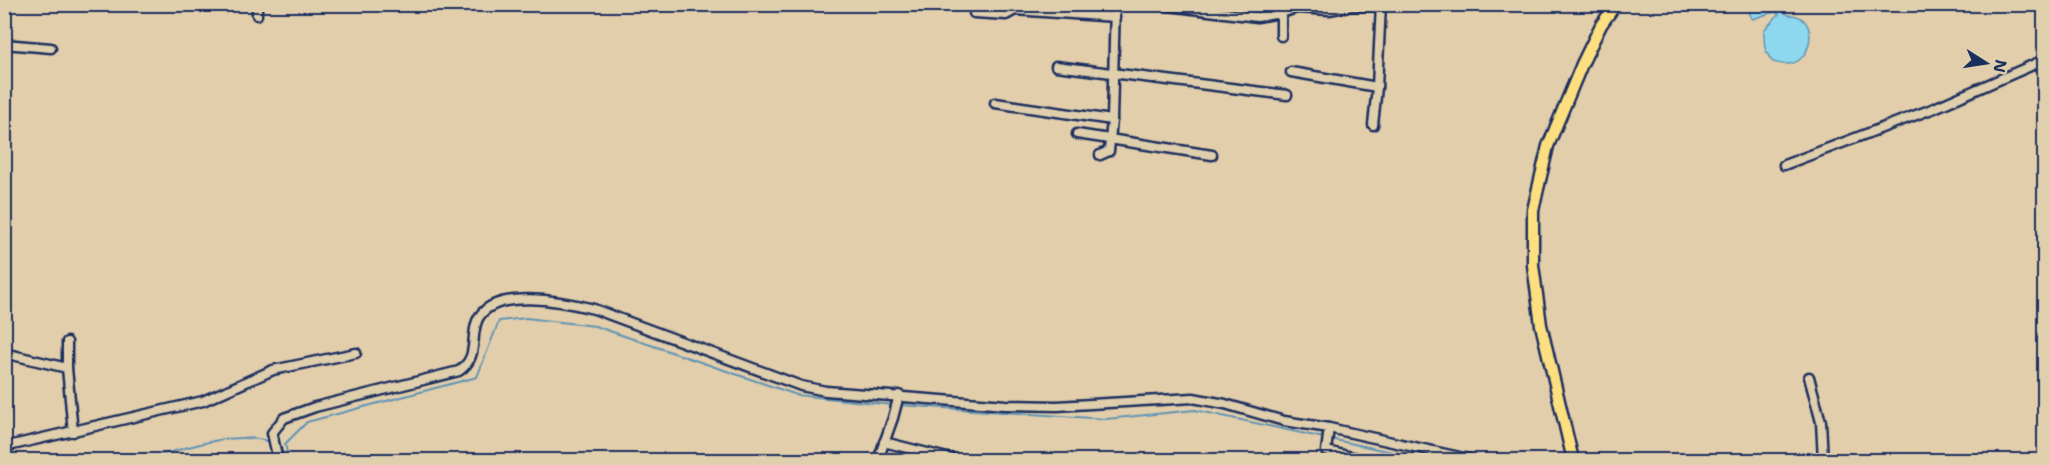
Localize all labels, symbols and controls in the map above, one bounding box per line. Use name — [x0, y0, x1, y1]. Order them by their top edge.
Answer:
north arrow — [1956, 33, 2016, 93]
text: N — [1989, 58, 2012, 74]

